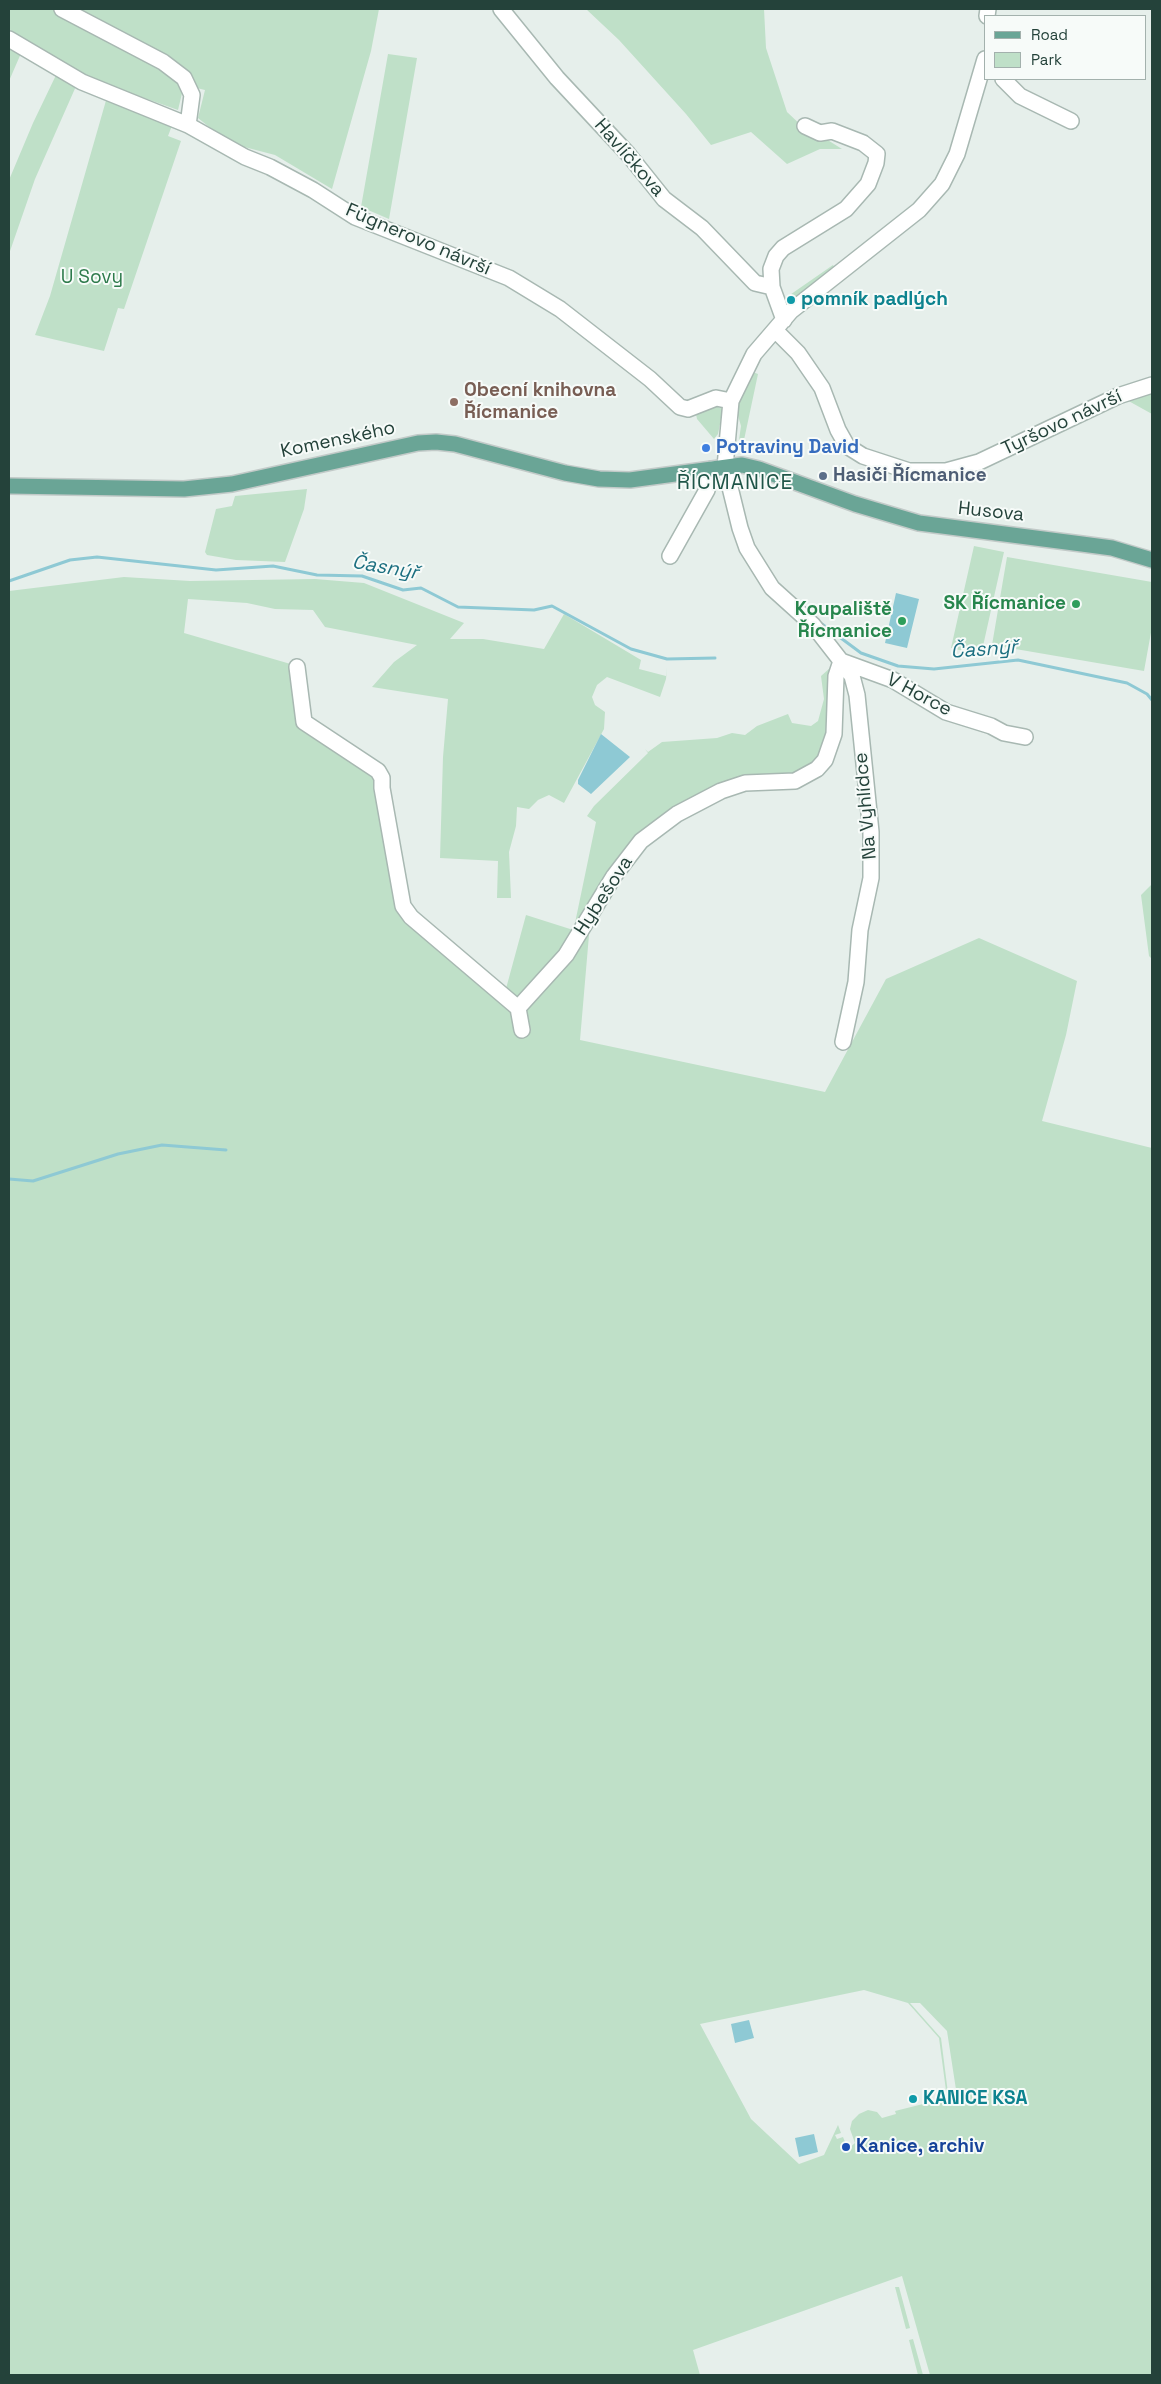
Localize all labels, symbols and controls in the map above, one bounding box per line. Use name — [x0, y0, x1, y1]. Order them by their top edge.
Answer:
legend — [984, 15, 1146, 80]
text: Road — [1031, 25, 1068, 44]
text: Park — [1031, 50, 1062, 69]
street label: Havlíčkova — [589, 114, 669, 202]
street label: Fügnerovo návrší — [342, 199, 494, 281]
park label: U Sovy — [61, 267, 123, 289]
place label: pomník padlých — [801, 289, 948, 311]
marker: pomník padlých — [785, 294, 797, 306]
place label: Obecní knihovna Řícmanice — [464, 380, 616, 424]
street label: Tyršovo návrší — [998, 385, 1126, 461]
marker: Obecní knihovna Řícmanice — [448, 396, 460, 408]
street label: Komenského — [279, 417, 397, 463]
place label: Potraviny David — [716, 437, 859, 459]
marker: Potraviny David — [700, 442, 712, 454]
place label: Hasiči Řícmanice — [833, 465, 987, 487]
district label: ŘÍCMANICE — [676, 470, 794, 496]
marker: Hasiči Řícmanice — [817, 470, 829, 482]
street label: Husova — [957, 497, 1025, 527]
water label: Časnýř — [350, 550, 420, 586]
place label: SK Řícmanice — [944, 593, 1066, 615]
marker: SK Řícmanice — [1070, 598, 1082, 610]
place label: Koupaliště Řícmanice — [795, 599, 892, 643]
marker: Koupaliště Řícmanice — [896, 615, 908, 627]
water label: Časnýř — [950, 636, 1018, 664]
street label: V Horce — [883, 668, 955, 722]
street label: Na Vyhlídce — [850, 751, 882, 861]
street label: Hybešova — [570, 852, 638, 940]
place label: KANICE KSA — [923, 2088, 1028, 2110]
marker: KANICE KSA — [907, 2093, 919, 2105]
place label: Kanice, archiv — [856, 2136, 984, 2158]
marker: Kanice, archiv — [840, 2141, 852, 2153]

